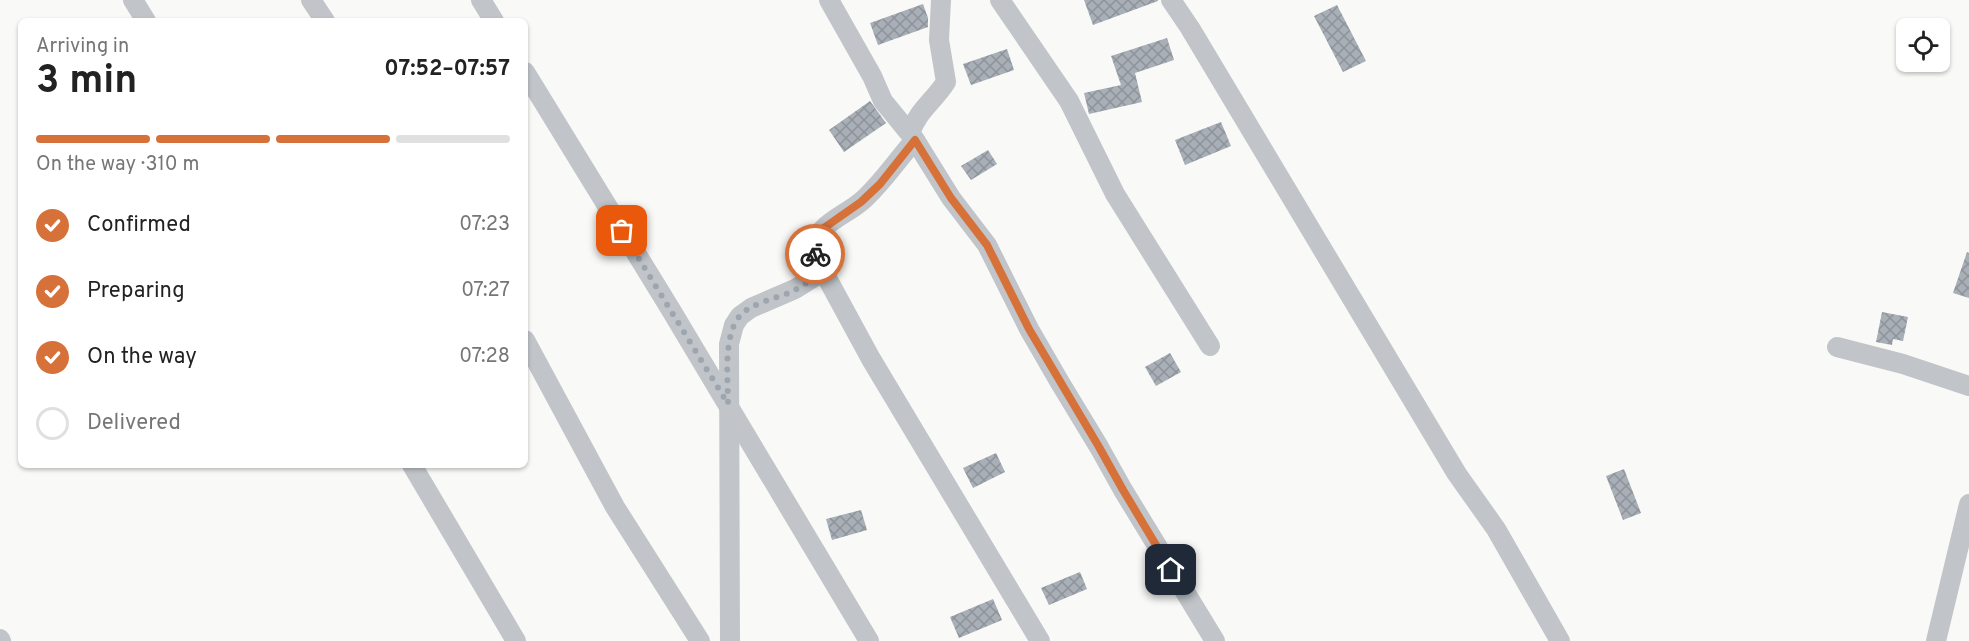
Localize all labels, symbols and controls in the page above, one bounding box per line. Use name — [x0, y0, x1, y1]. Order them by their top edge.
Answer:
map controls — [1896, 18, 1950, 72]
button: locate — [1896, 18, 1950, 72]
text: Arriving in — [36, 34, 129, 60]
text: 07:52–07:57 — [384, 56, 510, 83]
text: 3 min — [36, 58, 137, 107]
text: On the way · 310 m — [36, 152, 199, 178]
pin — [596, 205, 647, 256]
icon: check — [36, 209, 69, 242]
text: Confirmed — [87, 212, 191, 239]
text: 07:23 — [459, 212, 510, 238]
icon: bag — [605, 214, 638, 247]
courier — [785, 224, 845, 284]
icon: bike — [799, 238, 832, 271]
icon: check — [36, 275, 69, 308]
text: Preparing — [87, 278, 185, 305]
text: 07:27 — [461, 278, 510, 304]
icon: check — [36, 341, 69, 374]
text: On the way — [87, 344, 197, 371]
text: 07:28 — [459, 344, 510, 370]
text: Delivered — [87, 410, 181, 437]
pin — [1145, 544, 1196, 595]
icon: home — [1154, 553, 1187, 586]

